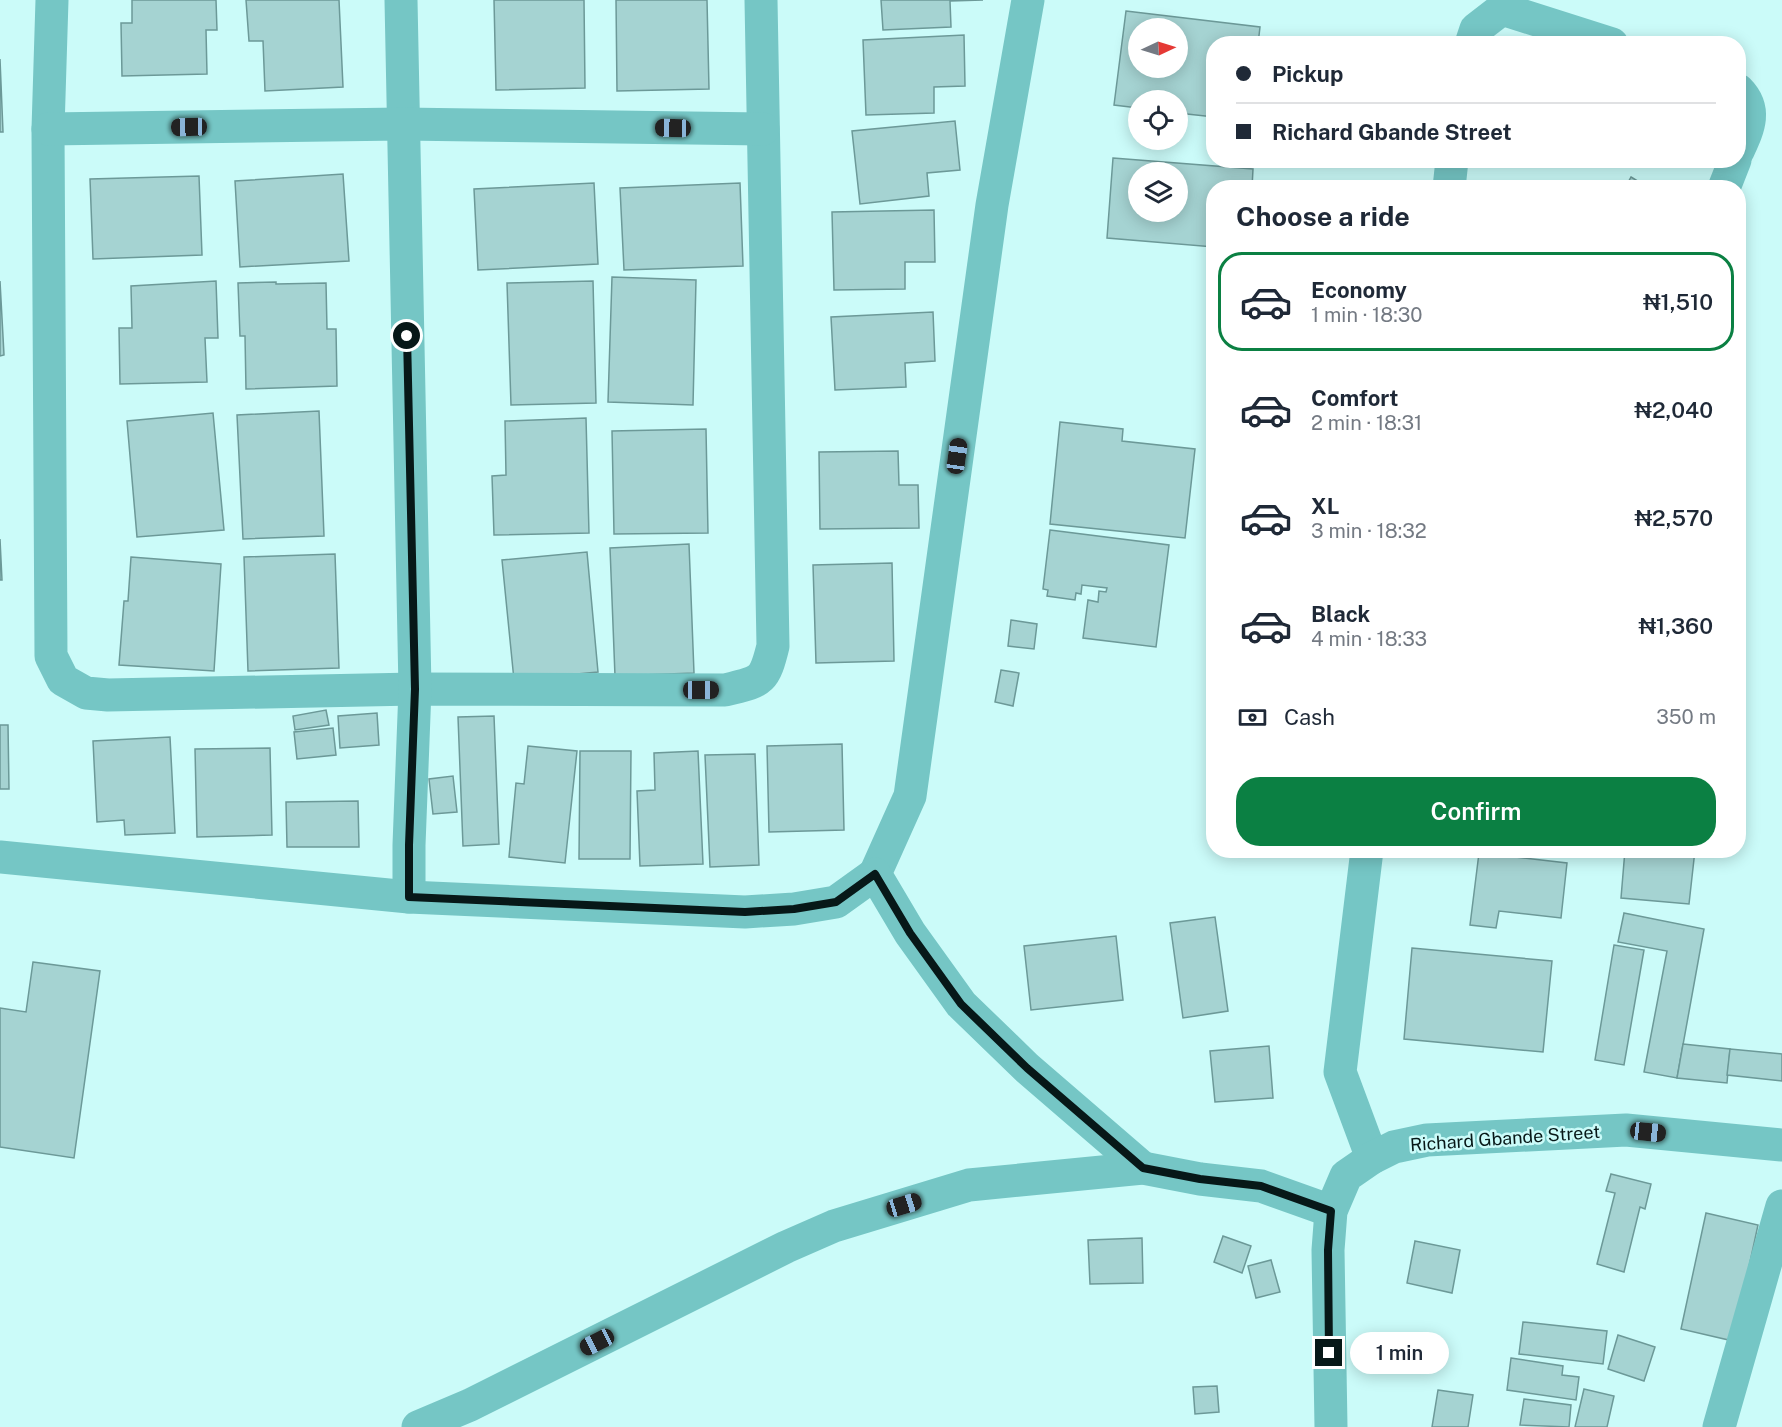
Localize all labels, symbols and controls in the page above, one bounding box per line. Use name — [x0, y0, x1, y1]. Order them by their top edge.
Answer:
north arrow — [1128, 18, 1188, 78]
map controls — [1128, 18, 1188, 222]
text: Pickup — [1272, 61, 1343, 87]
button: locate — [1128, 90, 1188, 150]
car — [171, 118, 207, 136]
car — [655, 119, 691, 137]
text: Richard Gbande Street — [1272, 119, 1512, 145]
button: layers — [1128, 162, 1188, 222]
text: Choose a ride — [1236, 200, 1410, 232]
icon: car — [1239, 275, 1293, 329]
text: Economy — [1311, 277, 1407, 303]
text: ₦1,510 — [1643, 289, 1713, 315]
text: 1 min · 18:30 — [1311, 303, 1422, 327]
route start — [393, 322, 420, 349]
icon: car — [1239, 383, 1293, 437]
text: Comfort — [1311, 385, 1398, 411]
text: ₦2,040 — [1634, 397, 1713, 423]
text: 2 min · 18:31 — [1311, 411, 1422, 435]
car — [946, 437, 968, 475]
icon: car — [1239, 491, 1293, 545]
text: XL — [1311, 493, 1339, 519]
text: ₦2,570 — [1635, 505, 1713, 531]
text: 3 min · 18:32 — [1311, 519, 1427, 543]
icon: car — [1239, 599, 1293, 653]
text: Black — [1311, 601, 1370, 627]
text: ₦1,360 — [1638, 613, 1713, 639]
text: 4 min · 18:33 — [1311, 627, 1427, 651]
car — [683, 681, 719, 699]
icon: cash — [1236, 701, 1269, 734]
text: Cash — [1284, 704, 1335, 730]
text: 350 m — [1656, 705, 1716, 729]
button: Confirm — [1236, 777, 1716, 846]
street label: Richard Gbande Street — [1409, 1121, 1601, 1155]
car — [1629, 1121, 1667, 1143]
car — [884, 1191, 924, 1219]
car — [577, 1326, 617, 1358]
callout: 1 min — [1350, 1332, 1449, 1374]
route end — [1315, 1339, 1342, 1366]
text: 1 min — [1376, 1341, 1423, 1365]

